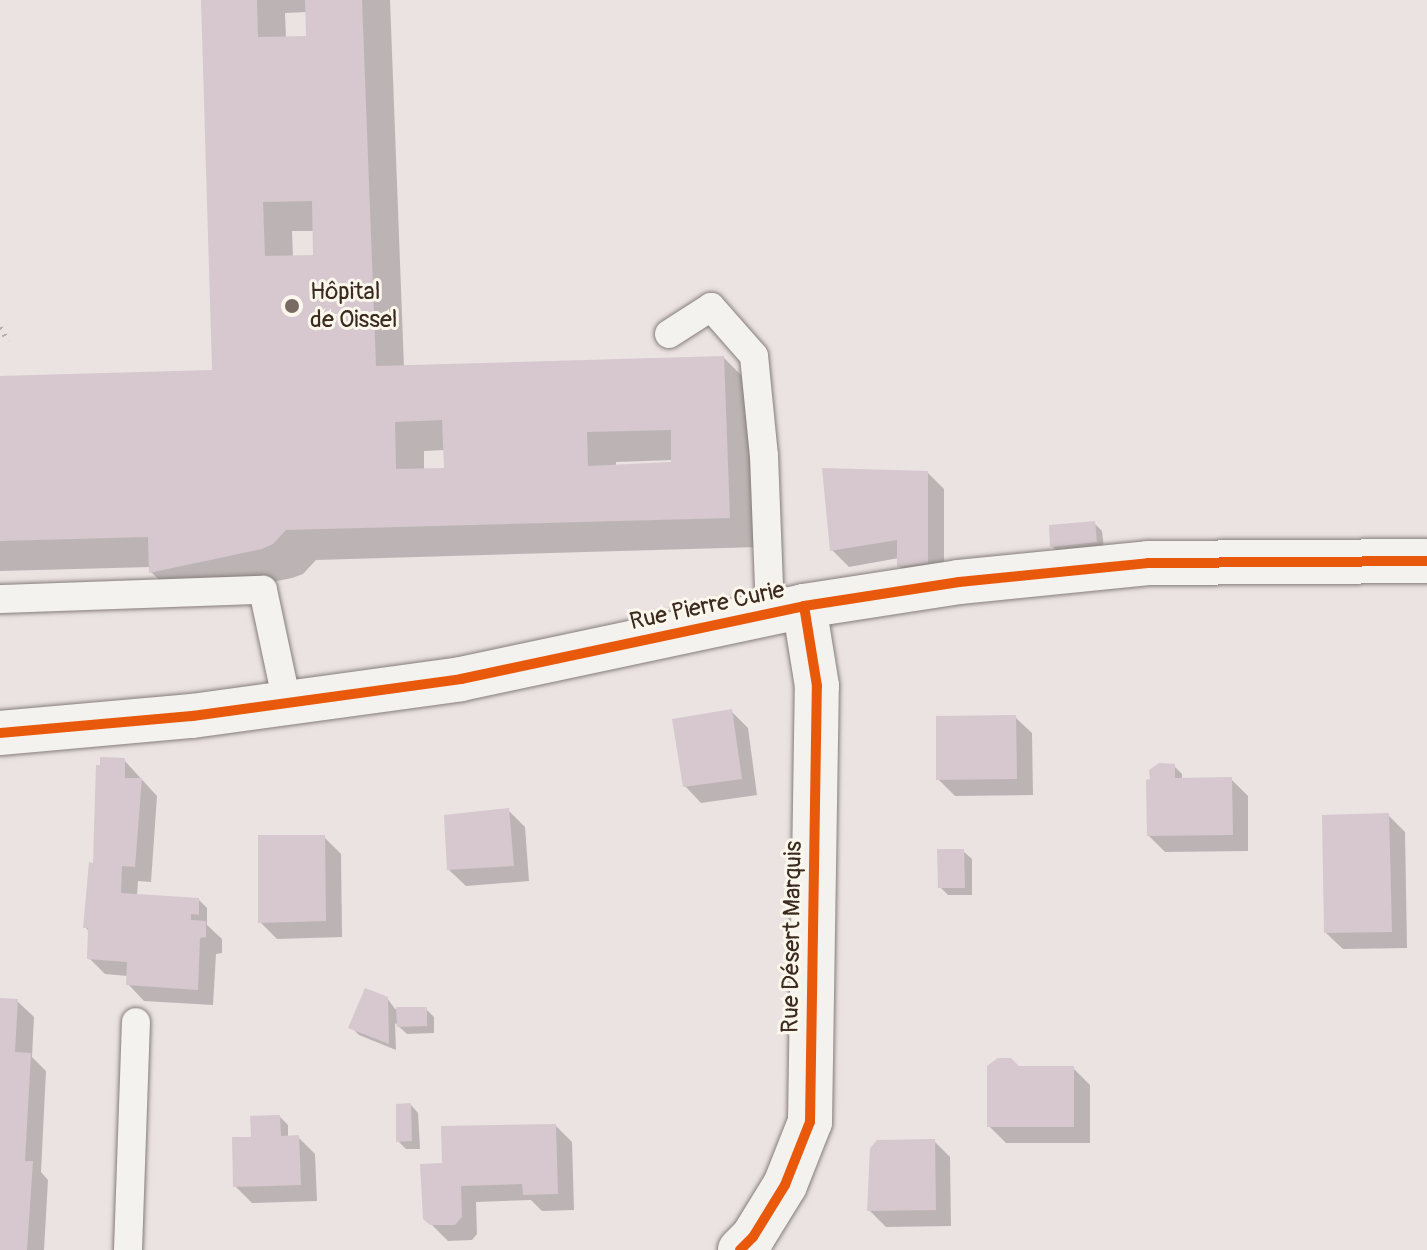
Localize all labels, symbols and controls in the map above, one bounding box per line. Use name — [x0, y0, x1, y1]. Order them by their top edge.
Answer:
place label: Hôpital de Oissel — [310, 278, 398, 334]
marker: Hôpital de Oissel — [281, 295, 303, 317]
street label: Rue Pierre Curie — [627, 576, 787, 636]
street label: Rue Désert Marquis — [776, 841, 808, 1033]

